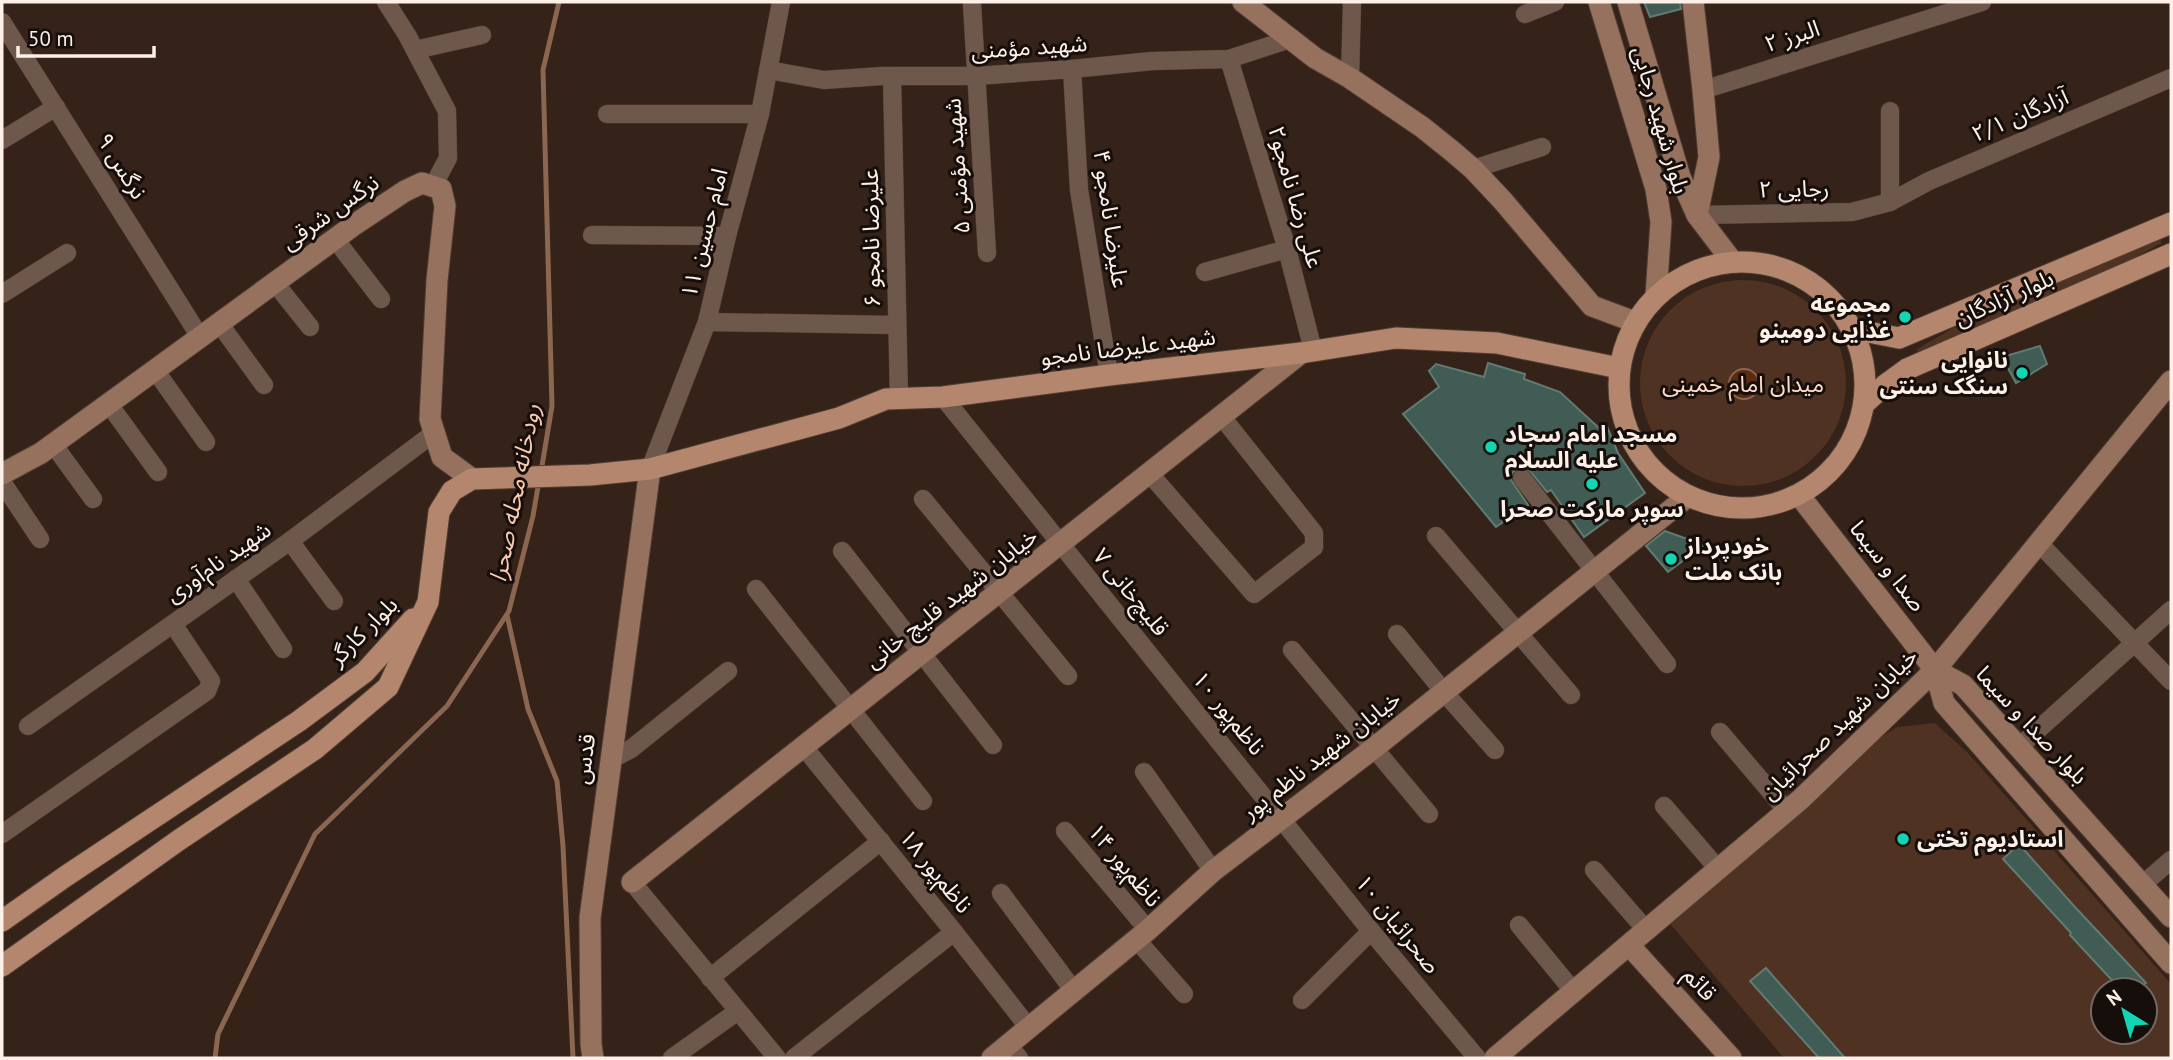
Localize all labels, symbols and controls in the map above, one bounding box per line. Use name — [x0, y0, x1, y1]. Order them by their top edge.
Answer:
street label: البرز ۲ — [1761, 13, 1823, 58]
scale bar — [18, 14, 154, 58]
text: 50 m — [28, 25, 74, 52]
street label: شهید مؤمنی — [970, 28, 1088, 65]
street label: بلوار شهید رجایی — [1627, 43, 1696, 197]
street label: آزادگان ۲/۱ — [1967, 81, 2074, 148]
street label: شهید مؤمنی ۵ — [937, 97, 976, 235]
street label: علی رضا نامجو۲ — [1262, 122, 1331, 271]
street label: نرگس ۹ — [91, 127, 154, 204]
street label: علیرضا نامجو ۴ — [1087, 148, 1136, 290]
street label: امام حسین ۱۱ — [673, 165, 737, 302]
street label: نرگس شرقی — [275, 167, 384, 256]
street label: علیرضا نامجو ۶ — [855, 168, 886, 308]
street label: رجایی ۲ — [1758, 173, 1830, 204]
street label: بلوار آزادگان — [1950, 263, 2058, 332]
place label: مجموعه غذایى دومینو — [1759, 289, 1891, 344]
marker: مجموعه غذایى دومینو — [1897, 309, 1913, 325]
street label: شهید علیرضا نامجو — [1039, 321, 1217, 372]
place label: نانوایی سنگک سنتی — [1879, 345, 2008, 400]
marker: نانوایی سنگک سنتی — [2014, 365, 2030, 381]
park label: میدان امام خمینی — [1662, 369, 1824, 402]
water label: رودخانه محله صحرا — [482, 401, 547, 585]
place label: مسجد امام سجاد علیه السلام — [1505, 419, 1677, 478]
marker: مسجد امام سجاد علیه السلام — [1483, 439, 1499, 455]
marker: سوپر مارکت صحرا — [1584, 476, 1600, 492]
place label: سوپر مارکت صحرا — [1500, 494, 1684, 525]
street label: صدا و سیما — [1844, 514, 1933, 617]
street label: شهید نام‌آوری — [159, 515, 278, 612]
street label: خیابان شهید قلیچ خانی — [858, 521, 1045, 677]
place label: خودپرداز بانک ملت — [1684, 531, 1782, 586]
street label: قلیچ‌خانی ۷ — [1085, 542, 1176, 643]
marker: خودپرداز بانک ملت — [1663, 551, 1679, 567]
street label: بلوار کارگر — [321, 590, 403, 672]
street label: خیابان شهید صحرائیان — [1754, 641, 1923, 806]
street label: بلوار صدا و سیما — [1970, 659, 2095, 790]
street label: ناظم‌پور ۱۰ — [1184, 665, 1272, 763]
street label: خیابان شهید ناظم پور — [1235, 683, 1408, 829]
street label: قدس — [566, 732, 601, 786]
street label: ناظم‌پور ۱۴ — [1080, 817, 1169, 914]
street label: ناظم‌پور ۱۸ — [891, 823, 979, 921]
place label: استادیوم تختی — [1917, 824, 2064, 857]
marker: استادیوم تختی — [1895, 831, 1911, 847]
street label: صحرائیان ۱۰ — [1350, 868, 1447, 979]
street label: قائم — [1675, 961, 1723, 1009]
north arrow — [2089, 976, 2159, 1046]
text: N — [2102, 984, 2126, 1011]

